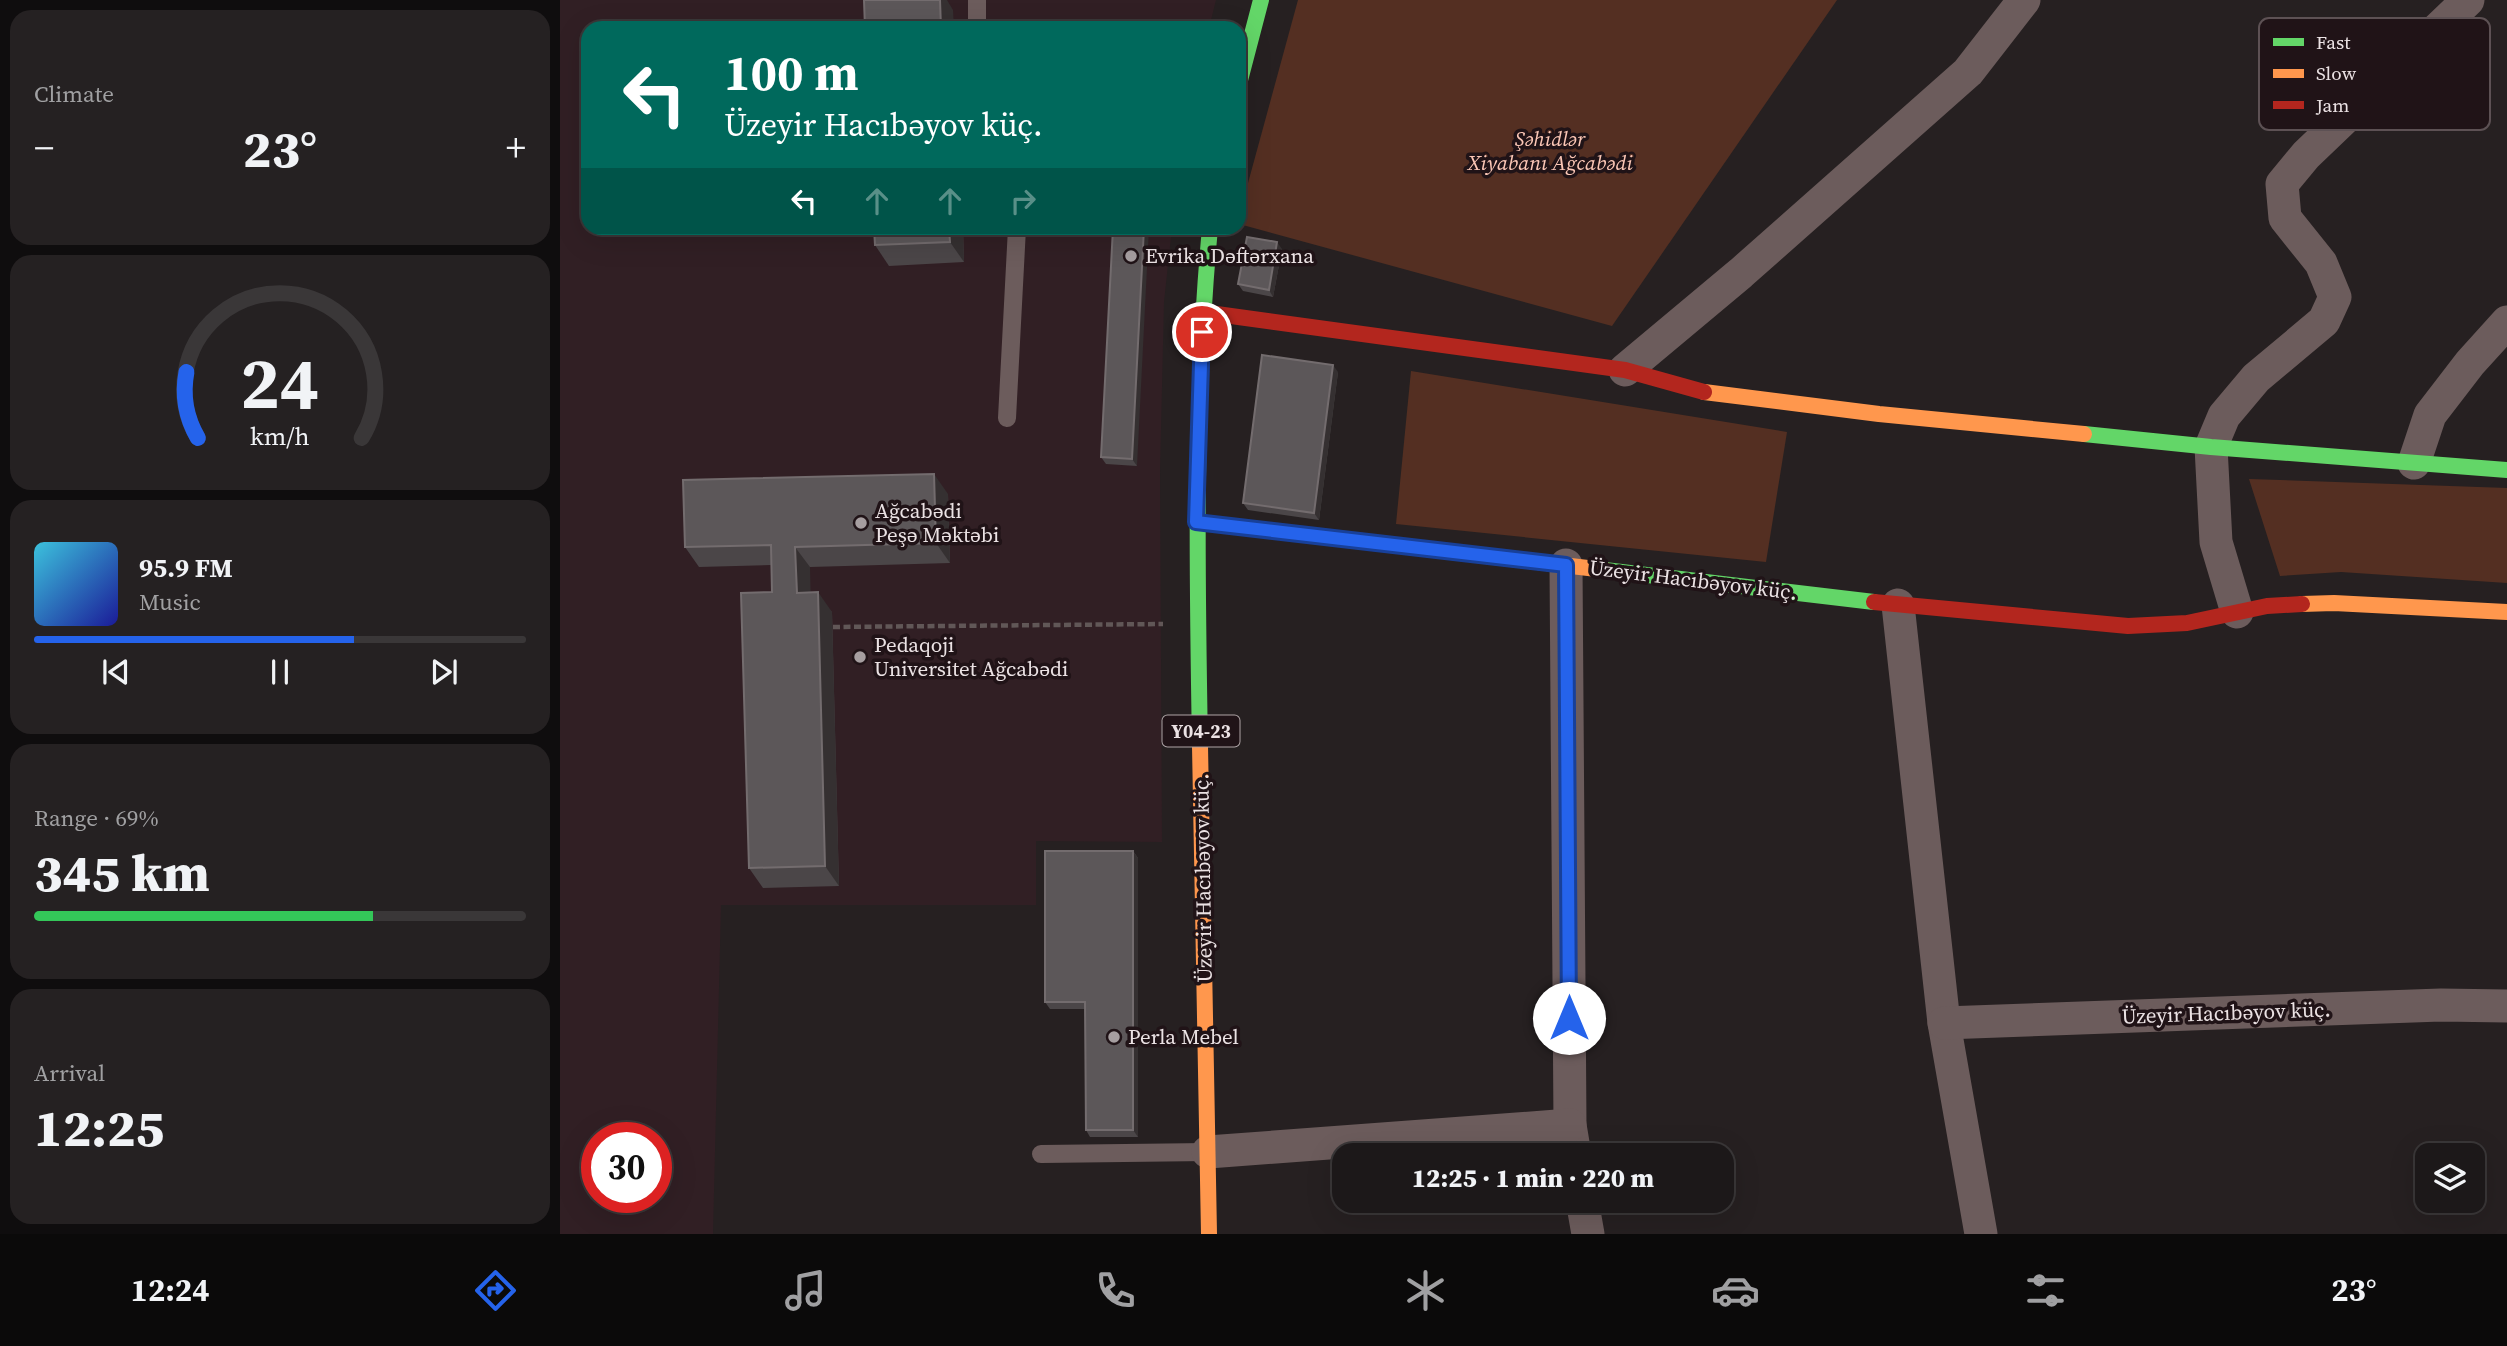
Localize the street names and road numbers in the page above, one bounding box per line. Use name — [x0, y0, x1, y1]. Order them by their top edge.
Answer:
street label: Üzeyir Hacıbəyov küç. — [1588, 552, 1799, 607]
road number: Y04-23 — [1162, 716, 1240, 746]
street label: Üzeyir Hacıbəyov küç. — [1186, 773, 1219, 983]
street label: Üzeyir Hacıbəyov küç. — [2121, 994, 2331, 1031]

